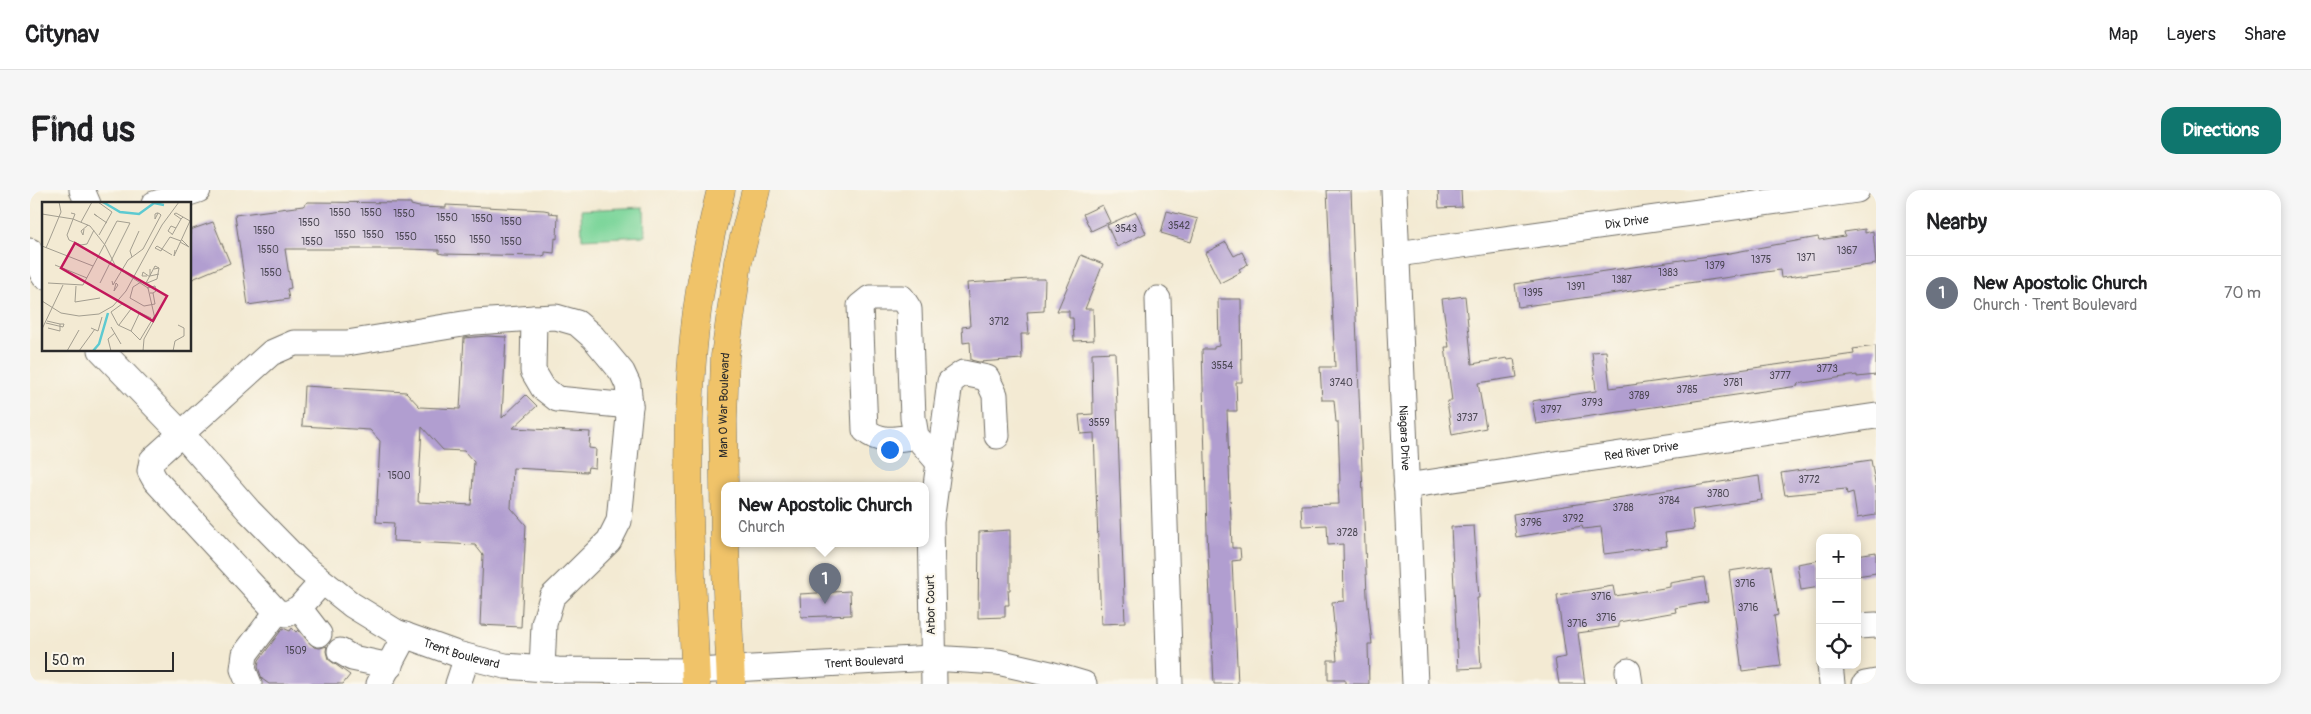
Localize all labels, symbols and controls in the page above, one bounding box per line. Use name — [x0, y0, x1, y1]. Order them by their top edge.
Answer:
text: Citynav — [25, 20, 100, 49]
text: Map — [2109, 23, 2138, 46]
text: Layers — [2166, 23, 2216, 46]
text: Share — [2244, 23, 2286, 46]
button: Directions — [2161, 107, 2281, 154]
text: Find us — [30, 108, 135, 152]
inset map — [42, 202, 191, 351]
house number: 1550 — [329, 207, 351, 219]
house number: 1550 — [360, 207, 382, 219]
house number: 1550 — [393, 208, 415, 220]
text: Nearby — [1926, 209, 1987, 236]
house number: 1550 — [436, 212, 458, 224]
street label: Dix Drive — [1604, 212, 1650, 232]
house number: 1550 — [471, 213, 493, 225]
house number: 1550 — [500, 216, 522, 228]
house number: 1550 — [298, 217, 320, 229]
house number: 3542 — [1168, 220, 1191, 232]
house number: 3543 — [1115, 223, 1138, 235]
house number: 1550 — [253, 225, 275, 237]
house number: 1550 — [334, 229, 356, 241]
house number: 1550 — [362, 229, 384, 241]
house number: 1550 — [395, 231, 417, 243]
house number: 1550 — [434, 234, 456, 246]
house number: 1550 — [469, 234, 491, 246]
house number: 1550 — [301, 236, 323, 248]
house number: 1550 — [500, 236, 522, 248]
house number: 1550 — [257, 244, 279, 256]
house number: 1367 — [1837, 245, 1858, 257]
house number: 1371 — [1797, 252, 1815, 264]
house number: 1375 — [1751, 254, 1771, 266]
house number: 1379 — [1705, 260, 1725, 272]
house number: 1550 — [260, 267, 282, 279]
house number: 1383 — [1658, 267, 1678, 279]
text: New Apostolic Church — [1973, 271, 2147, 295]
house number: 1387 — [1612, 274, 1633, 286]
house number: 1391 — [1567, 281, 1585, 293]
text: 1 — [1939, 283, 1945, 303]
text: 70 m — [2224, 283, 2261, 303]
house number: 1395 — [1523, 287, 1543, 299]
text: Church · Trent Boulevard — [1973, 295, 2137, 315]
house number: 3712 — [989, 316, 1010, 328]
street label: Man O War Boulevard — [715, 351, 733, 458]
house number: 3554 — [1211, 360, 1233, 372]
house number: 3773 — [1816, 363, 1838, 375]
house number: 3777 — [1769, 370, 1791, 382]
house number: 3740 — [1329, 377, 1353, 389]
house number: 3781 — [1723, 377, 1743, 389]
house number: 3785 — [1676, 384, 1698, 396]
house number: 3789 — [1628, 390, 1650, 402]
house number: 3793 — [1581, 397, 1603, 409]
house number: 3797 — [1540, 404, 1562, 416]
street label: Niagara Drive — [1396, 405, 1413, 471]
house number: 3737 — [1456, 412, 1479, 424]
house number: 3559 — [1088, 417, 1110, 429]
your location — [877, 437, 903, 463]
street label: Red River Drive — [1603, 438, 1680, 464]
house number: 1500 — [388, 470, 411, 482]
house number: 3772 — [1798, 474, 1820, 486]
popup — [721, 482, 929, 547]
house number: 3780 — [1707, 488, 1730, 500]
text: New Apostolic Church — [738, 493, 912, 517]
house number: 3784 — [1658, 495, 1680, 507]
house number: 3788 — [1613, 502, 1633, 514]
house number: 3792 — [1562, 513, 1584, 525]
text: Church — [738, 517, 785, 537]
house number: 3796 — [1520, 517, 1542, 529]
house number: 3728 — [1336, 527, 1358, 539]
map controls — [1816, 534, 1861, 669]
button: + — [1816, 534, 1861, 579]
pin: 1 — [809, 563, 841, 604]
street label: Arbor Court — [923, 575, 939, 635]
house number: 3716 — [1735, 578, 1755, 590]
button: − — [1816, 579, 1861, 624]
house number: 3716 — [1591, 591, 1611, 603]
house number: 3716 — [1738, 602, 1758, 614]
house number: 3716 — [1596, 612, 1616, 624]
house number: 3716 — [1567, 618, 1587, 630]
button: locate — [1816, 624, 1861, 669]
street label: Trent Boulevard — [421, 635, 501, 672]
house number: 1509 — [285, 645, 307, 657]
scale bar — [45, 649, 174, 672]
text: 50 m — [52, 652, 85, 669]
street label: Trent Boulevard — [824, 652, 904, 671]

